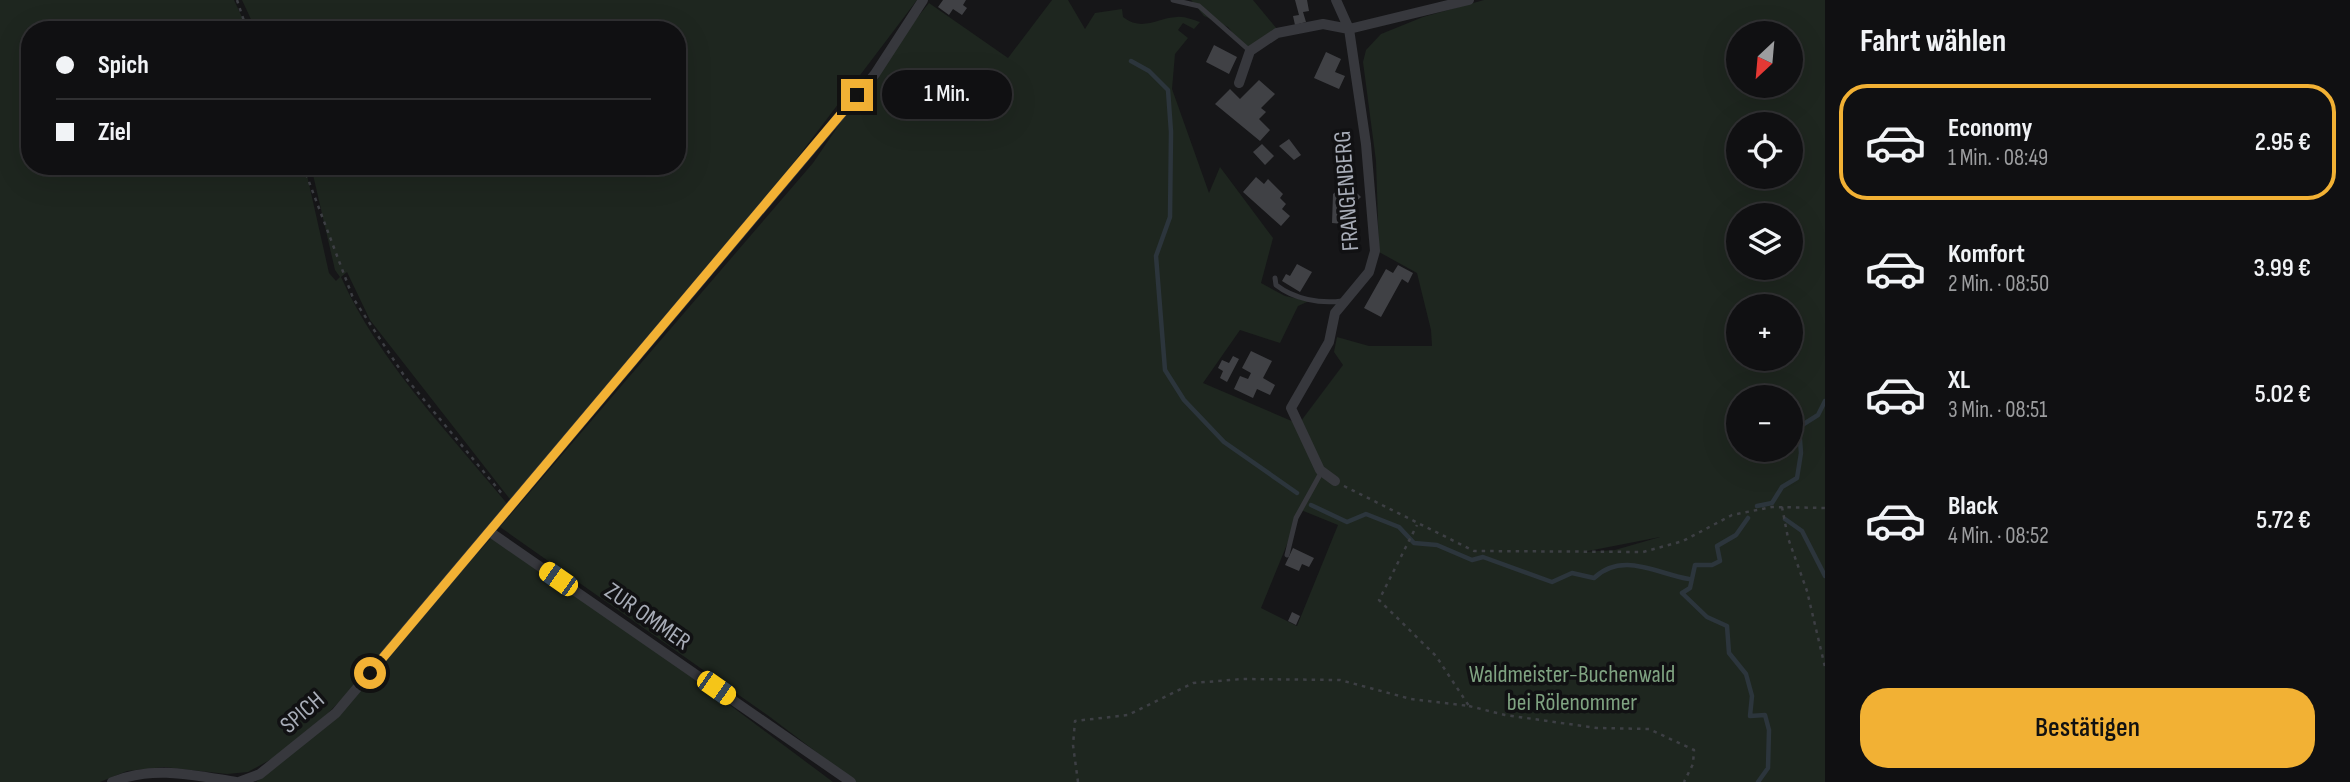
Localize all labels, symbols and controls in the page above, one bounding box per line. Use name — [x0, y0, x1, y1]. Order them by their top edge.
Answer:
north arrow — [1726, 21, 1802, 98]
map controls — [1726, 21, 1803, 462]
text: Fahrt wählen — [1860, 22, 2006, 61]
text: Spich — [98, 50, 149, 81]
callout: 1 Min. — [882, 70, 1011, 119]
route end — [841, 79, 873, 111]
text: 1 Min. — [924, 80, 970, 108]
icon: car — [1864, 111, 1927, 174]
button: locate — [1726, 112, 1803, 189]
text: Economy — [1948, 113, 2032, 144]
text: Ziel — [98, 117, 131, 148]
text: 2.95 € — [2255, 127, 2311, 158]
street label: FRANGENBERG — [1328, 130, 1365, 252]
text: 1 Min. · 08:49 — [1948, 144, 2048, 172]
button: layers — [1726, 203, 1803, 280]
icon: car — [1864, 237, 1927, 300]
text: Komfort — [1948, 239, 2025, 270]
text: 3.99 € — [2253, 253, 2311, 284]
text: 2 Min. · 08:50 — [1948, 270, 2049, 298]
button: + — [1726, 294, 1803, 371]
icon: car — [1864, 363, 1927, 426]
text: XL — [1948, 365, 1970, 396]
text: 5.02 € — [2255, 379, 2311, 410]
button: − — [1726, 385, 1803, 462]
text: 3 Min. · 08:51 — [1948, 396, 2047, 424]
icon: car — [1864, 489, 1927, 552]
text: Black — [1948, 491, 1998, 522]
text: 5.72 € — [2256, 505, 2311, 536]
text: 4 Min. · 08:52 — [1948, 522, 2049, 550]
car — [535, 558, 582, 600]
street label: ZUR OMMER — [599, 576, 696, 656]
route start — [354, 657, 386, 689]
park label: Waldmeister-Buchenwald bei Rölenommer — [1469, 660, 1675, 717]
car — [693, 667, 740, 709]
street label: SPICH — [274, 685, 330, 739]
button: Bestätigen — [1860, 688, 2315, 768]

